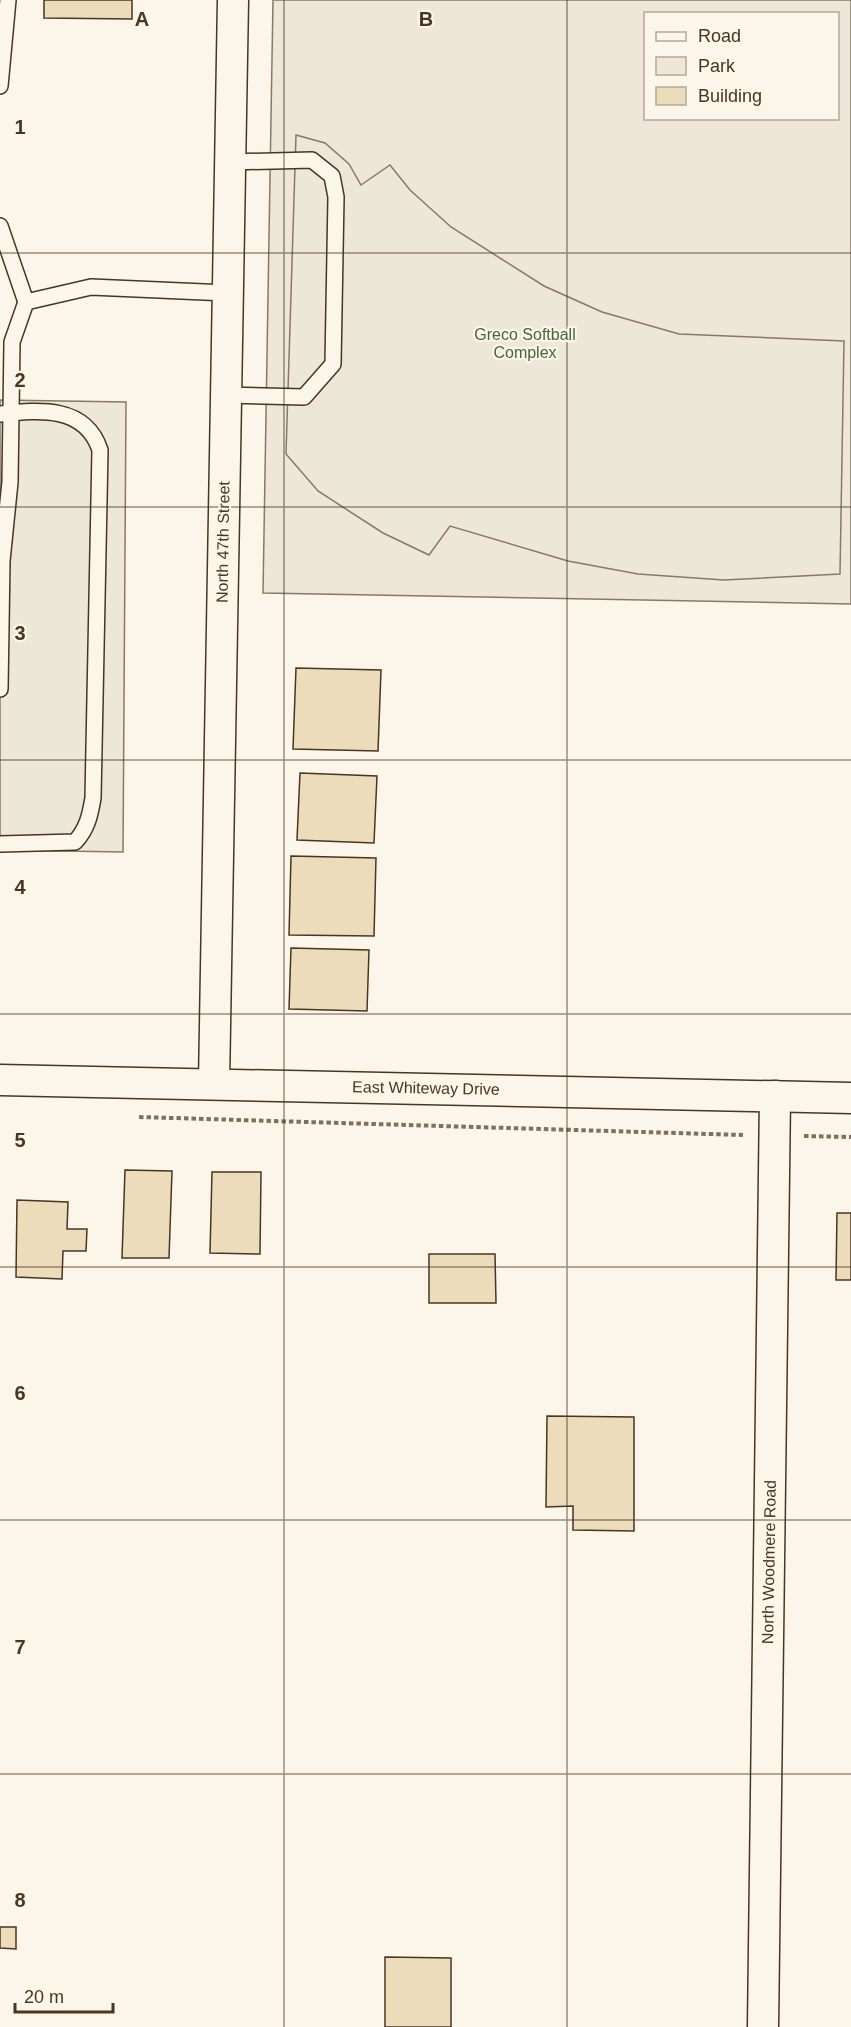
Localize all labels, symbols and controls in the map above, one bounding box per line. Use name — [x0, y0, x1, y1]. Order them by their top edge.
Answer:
text: A — [135, 8, 149, 30]
text: B — [419, 8, 433, 30]
legend — [644, 12, 839, 120]
text: Road — [698, 26, 741, 46]
text: Park — [698, 56, 736, 76]
text: Building — [698, 86, 762, 106]
text: 1 — [14, 116, 26, 138]
park label: Greco Softball Complex — [474, 326, 576, 361]
text: 2 — [14, 369, 26, 391]
street label: North 47th Street — [213, 480, 233, 603]
text: 3 — [14, 622, 26, 644]
text: 4 — [14, 876, 26, 898]
street label: East Whiteway Drive — [352, 1078, 500, 1098]
text: 5 — [14, 1129, 26, 1151]
text: 6 — [14, 1382, 26, 1404]
street label: North Woodmere Road — [759, 1480, 779, 1644]
text: 7 — [14, 1636, 26, 1658]
text: 8 — [14, 1889, 26, 1911]
scale bar — [15, 1976, 112, 2014]
text: 20 m — [24, 1987, 64, 2007]

